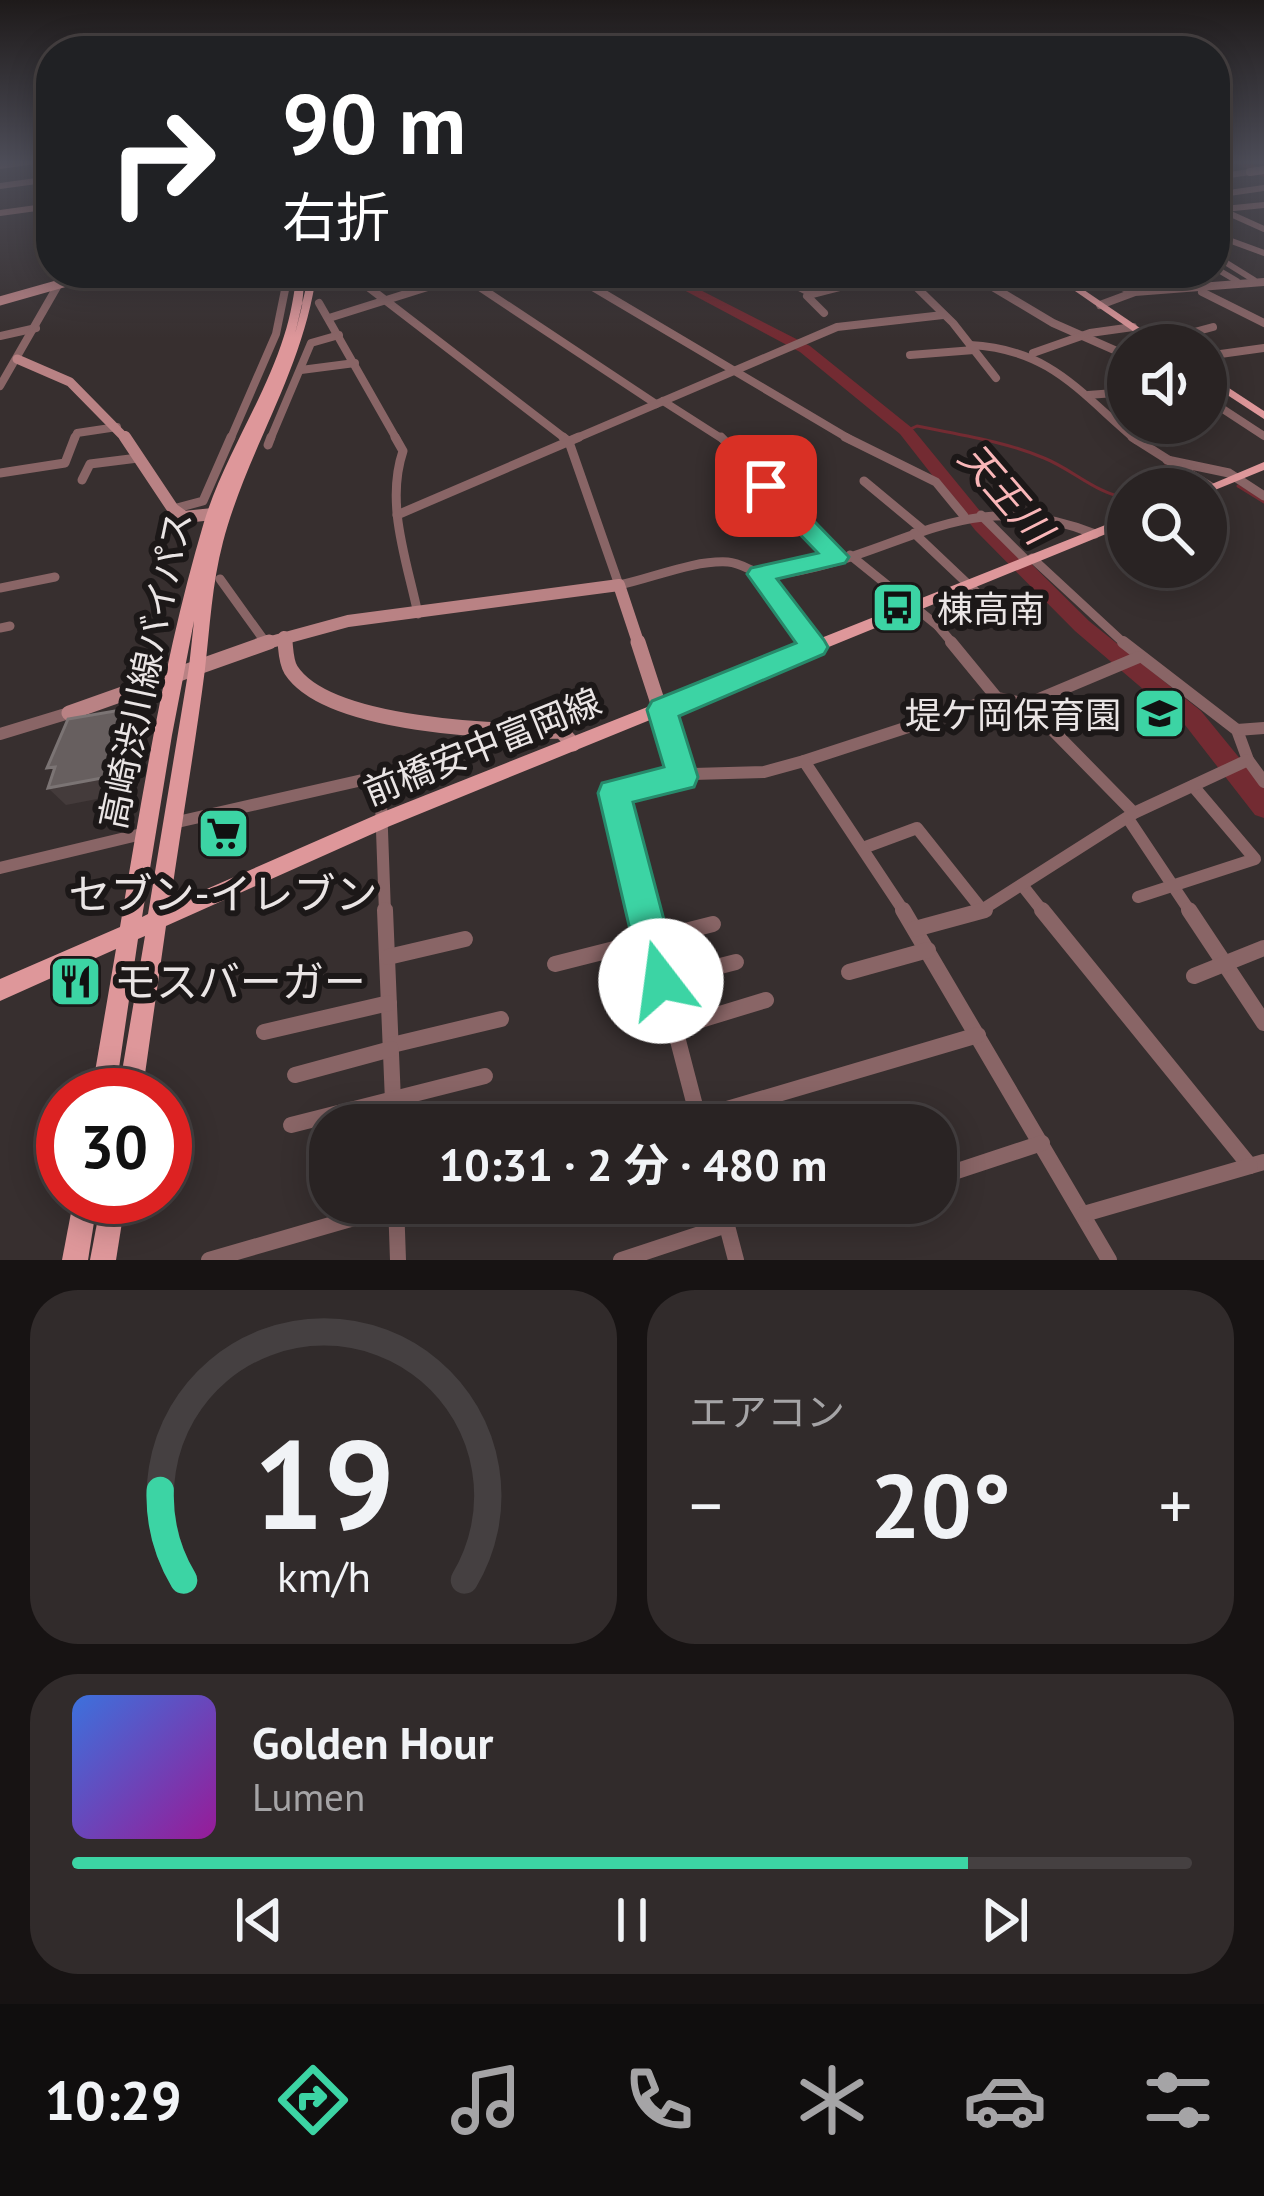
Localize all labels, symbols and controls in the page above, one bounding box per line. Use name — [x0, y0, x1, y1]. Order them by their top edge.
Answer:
text: 90 m — [282, 68, 466, 177]
icon: right — [84, 84, 240, 240]
text: 右折 — [282, 182, 390, 252]
map controls — [1107, 324, 1227, 588]
button: sound — [1107, 324, 1227, 444]
water label: 天王川 — [948, 432, 1066, 557]
pin — [715, 435, 817, 537]
icon: arrive — [733, 453, 799, 519]
button: search — [1107, 468, 1227, 588]
street label: 高崎渋川線バイパス — [88, 507, 202, 833]
bus stop icon: 棟高南 — [870, 580, 926, 636]
place label: 棟高南 — [937, 585, 1045, 632]
street label: 前橋安中富岡線 — [356, 677, 608, 815]
school or university icon: 堤ケ岡保育園 — [1132, 686, 1188, 742]
place label: 堤ケ岡保育園 — [905, 691, 1121, 738]
supermarket icon: セブン-イレブン — [195, 806, 251, 862]
place label: セブン-イレブン — [68, 866, 378, 921]
position arrow — [598, 918, 724, 1044]
restaurant icon: モスバーガー — [47, 953, 103, 1009]
place label: モスバーガー — [114, 954, 366, 1009]
speed limit sign: 30 — [36, 1068, 192, 1224]
text: 10:31 · 2 分 · 480 m — [439, 1135, 827, 1193]
text: エアコン — [689, 1386, 845, 1437]
text: 19 — [253, 1402, 394, 1563]
text: 20° — [870, 1446, 1011, 1563]
text: − — [689, 1462, 722, 1547]
text: + — [1159, 1462, 1192, 1547]
text: km/h — [276, 1548, 371, 1604]
text: Golden Hour — [252, 1713, 493, 1771]
text: Lumen — [252, 1771, 365, 1822]
icon: previous — [226, 1887, 292, 1953]
icon: pause — [599, 1887, 665, 1953]
icon: next — [972, 1887, 1038, 1953]
icon: directions — [271, 2058, 355, 2142]
icon: music — [444, 2058, 528, 2142]
icon: phone — [617, 2058, 701, 2142]
icon: climate — [790, 2058, 874, 2142]
icon: car — [963, 2058, 1047, 2142]
icon: filters — [1136, 2058, 1220, 2142]
text: 10:29 — [45, 2065, 182, 2135]

